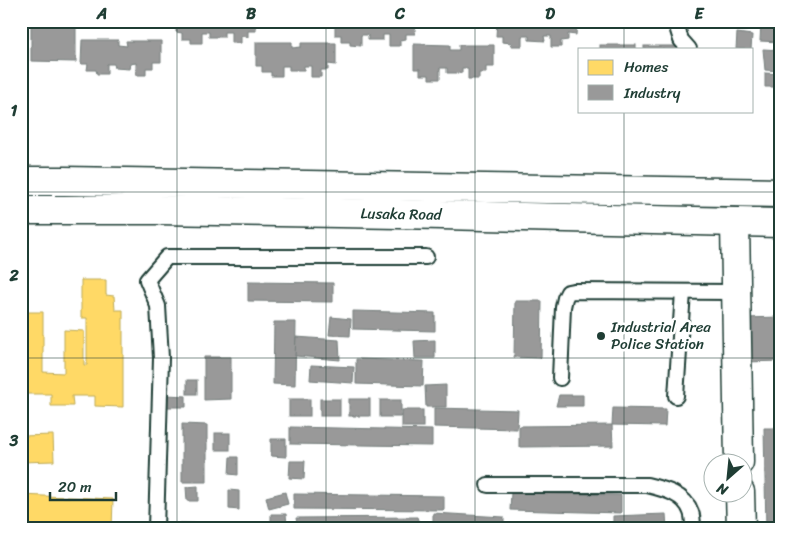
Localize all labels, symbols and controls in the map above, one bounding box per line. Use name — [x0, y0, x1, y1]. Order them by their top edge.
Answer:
text: A — [96, 0, 107, 28]
text: B — [246, 0, 257, 28]
text: C — [394, 0, 406, 28]
text: D — [545, 0, 555, 28]
text: E — [695, 0, 705, 28]
legend — [578, 48, 754, 112]
text: Homes — [624, 54, 668, 80]
text: Industry — [623, 80, 681, 106]
text: 1 — [11, 96, 18, 125]
street label: Lusaka Road — [360, 200, 443, 228]
text: 2 — [8, 261, 19, 290]
place label: Industrial Area Police Station — [610, 314, 711, 357]
marker: Industrial Area Police Station — [595, 330, 607, 342]
text: 3 — [9, 426, 19, 455]
north arrow — [704, 452, 754, 502]
scale bar — [50, 470, 116, 502]
text: 20 m — [58, 474, 92, 500]
text: N — [712, 476, 733, 503]

